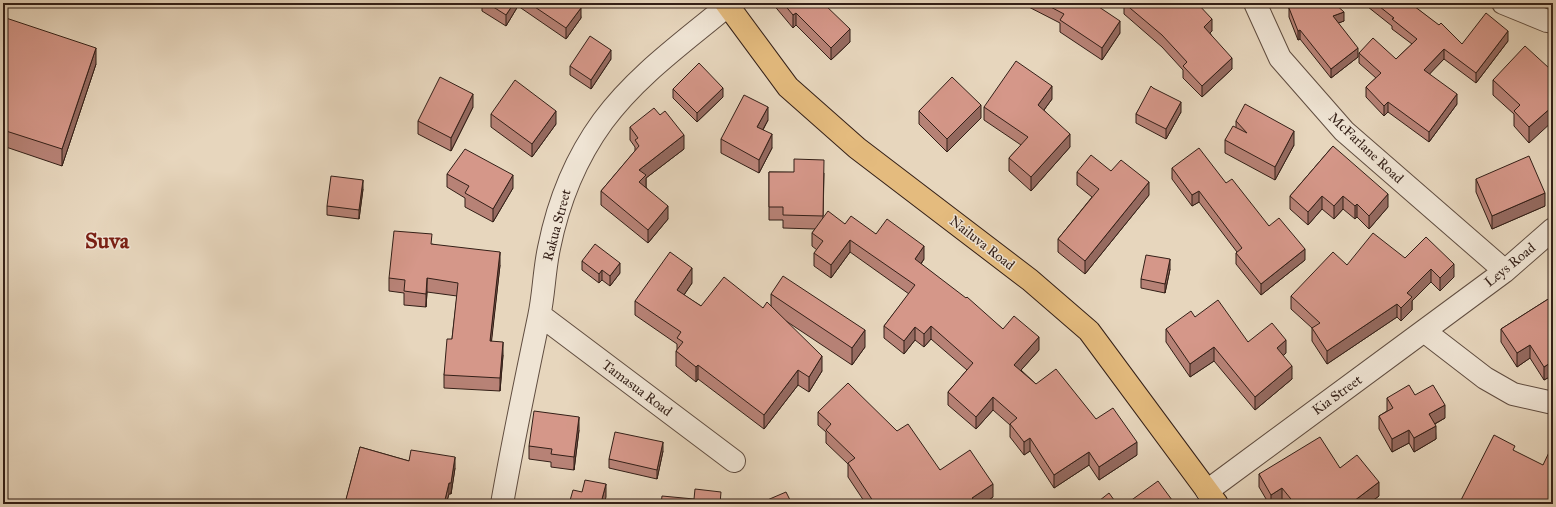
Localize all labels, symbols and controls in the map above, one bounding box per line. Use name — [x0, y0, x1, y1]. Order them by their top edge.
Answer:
street label: McFarlane Road — [1325, 109, 1407, 187]
street label: Rakua Street — [539, 187, 575, 263]
street label: Nailuva Road — [946, 212, 1018, 274]
district label: Suva — [85, 227, 130, 254]
street label: Leys Road — [1481, 239, 1539, 291]
street label: Tamasua Road — [598, 356, 676, 420]
street label: Kia Street — [1309, 371, 1365, 419]

